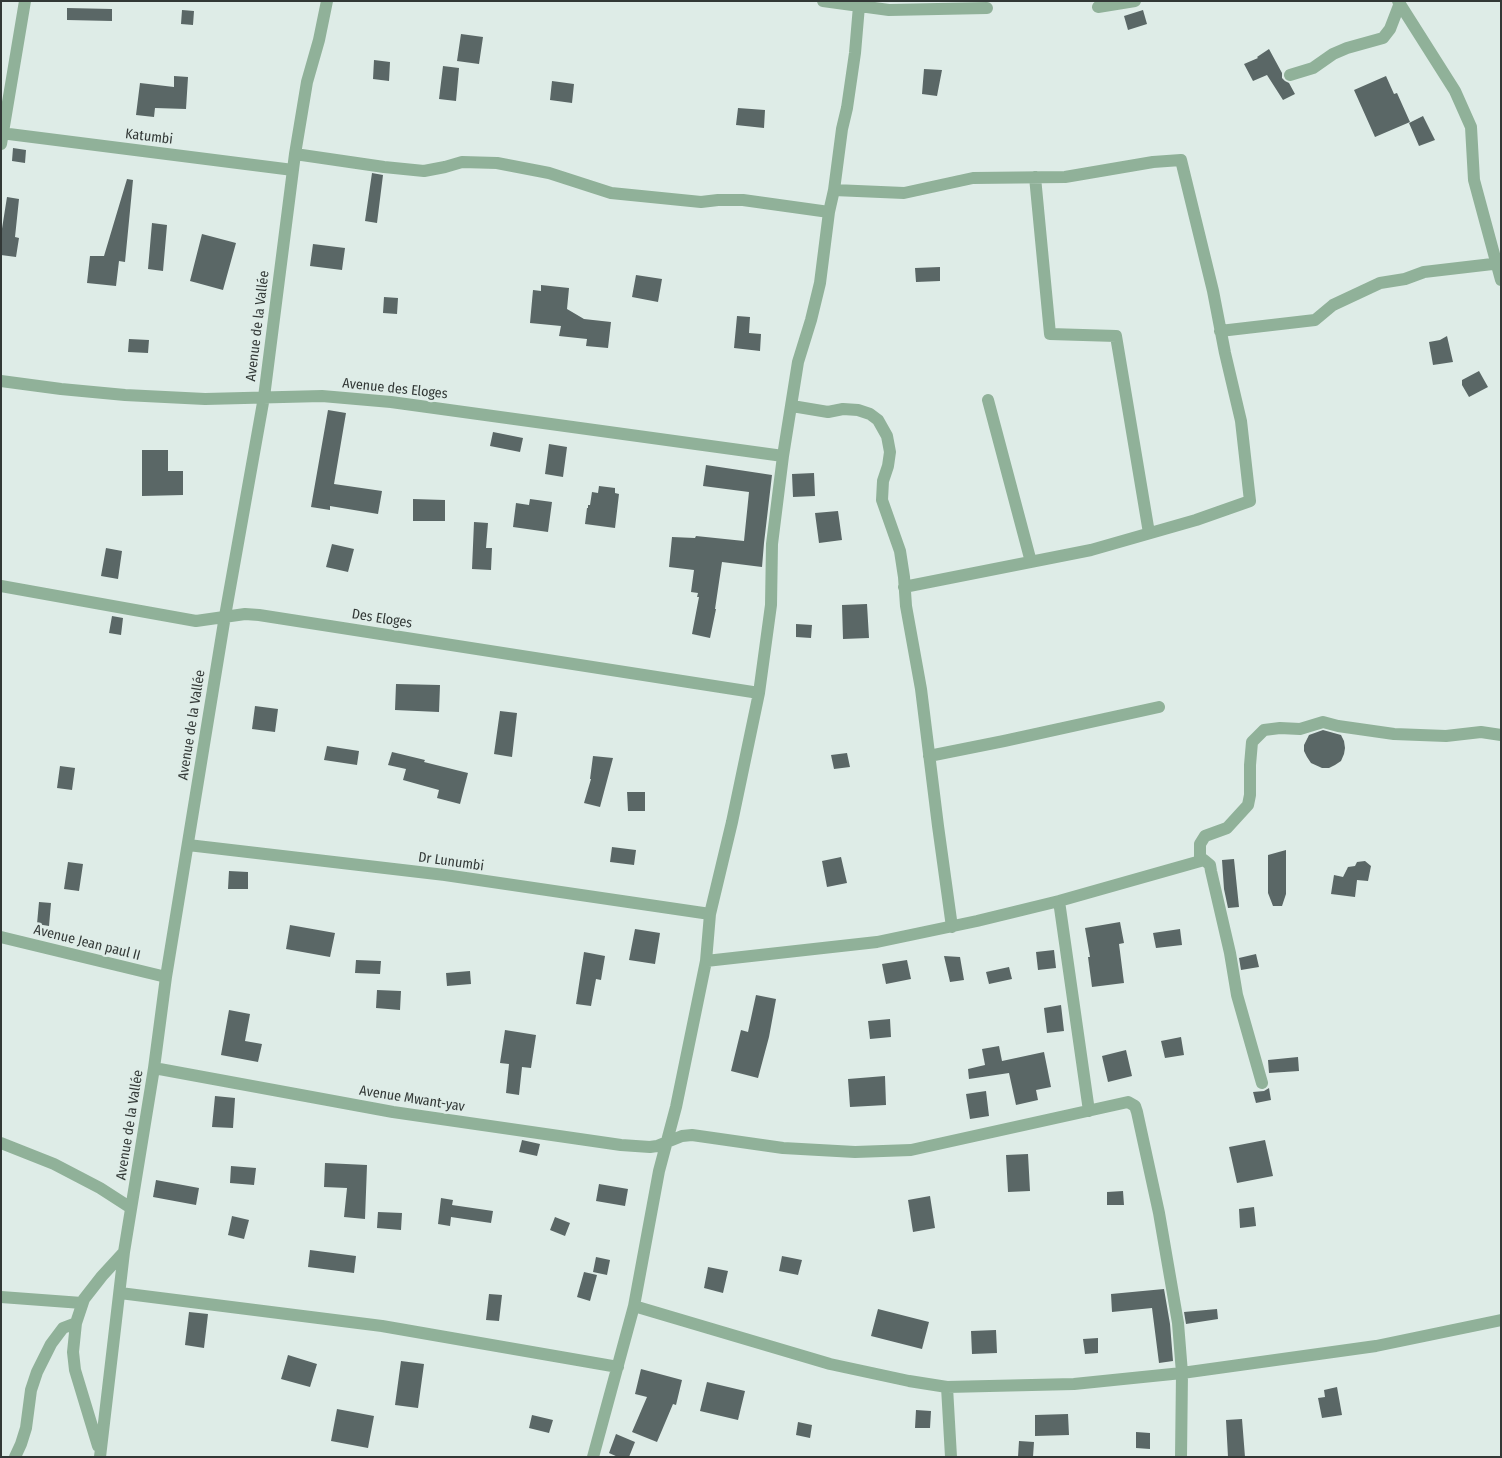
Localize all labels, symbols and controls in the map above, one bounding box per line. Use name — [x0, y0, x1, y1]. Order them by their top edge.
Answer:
street label: Katumbi — [124, 126, 174, 148]
street label: Avenue de la Vallée — [243, 270, 273, 382]
street label: Avenue des Eloges — [342, 375, 448, 403]
street label: Des Eloges — [351, 606, 413, 632]
street label: Avenue de la Vallée — [175, 669, 209, 781]
street label: Dr Lunumbi — [417, 849, 485, 875]
street label: Avenue Jean paul II — [32, 922, 142, 964]
street label: Avenue de la Vallée — [113, 1069, 147, 1181]
street label: Avenue Mwant-yav — [358, 1082, 466, 1116]

